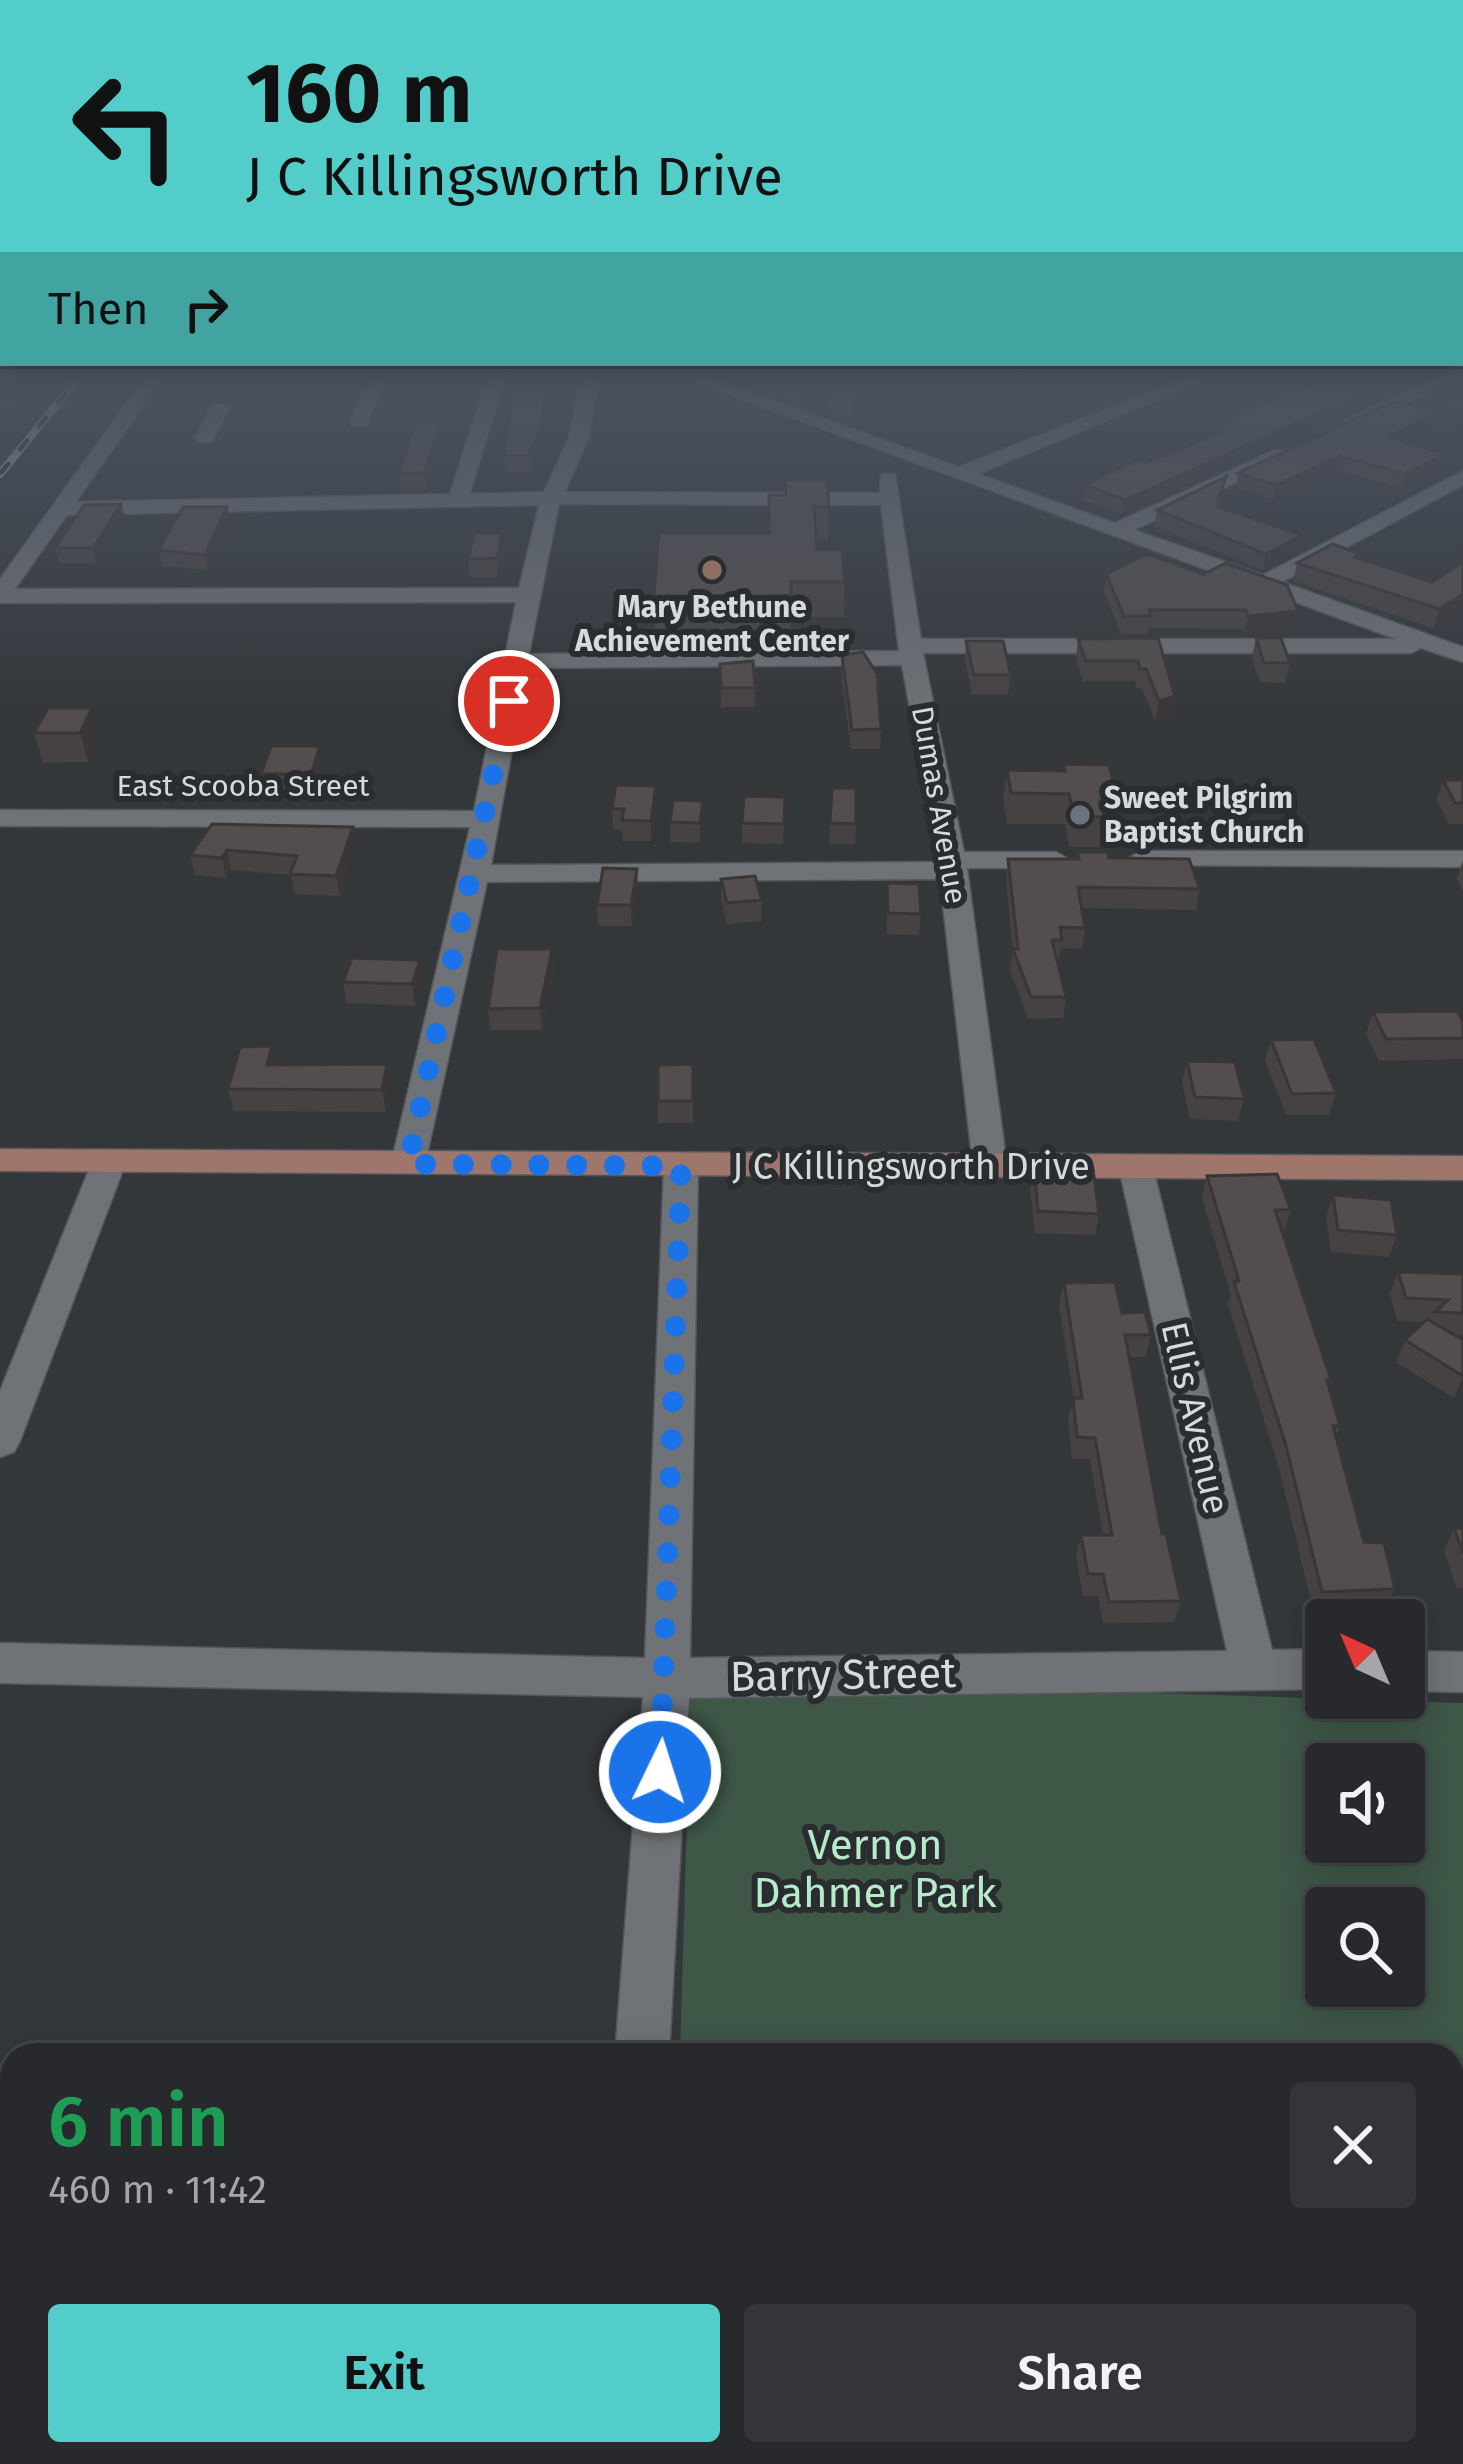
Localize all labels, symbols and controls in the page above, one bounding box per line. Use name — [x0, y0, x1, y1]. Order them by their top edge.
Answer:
text: 160 m — [246, 43, 472, 144]
icon: left — [48, 48, 204, 204]
text: J C Killingsworth Drive — [246, 145, 783, 209]
icon: right — [173, 276, 239, 342]
text: Then — [48, 282, 149, 336]
marker: Mary Bethune Achievement Center — [699, 557, 725, 583]
place label: Mary Bethune Achievement Center — [574, 589, 850, 659]
pin — [458, 650, 560, 752]
icon: arrive — [476, 668, 542, 734]
street label: Dumas Avenue — [904, 703, 974, 907]
street label: East Scooba Street — [117, 768, 370, 804]
place label: Sweet Pilgrim Baptist Church — [1104, 780, 1304, 850]
marker: Sweet Pilgrim Baptist Church — [1067, 802, 1093, 828]
street label: J C Killingsworth Drive — [732, 1145, 1090, 1189]
street label: Ellis Avenue — [1152, 1318, 1238, 1518]
north arrow — [1305, 1599, 1425, 1719]
map controls — [1305, 1599, 1425, 2007]
street label: Barry Street — [729, 1648, 958, 1702]
position arrow — [597, 1709, 723, 1835]
button: sound — [1305, 1743, 1425, 1863]
park label: Vernon Dahmer Park — [754, 1820, 997, 1918]
button: search — [1305, 1887, 1425, 2007]
text: 6 min — [48, 2079, 229, 2165]
button: close — [1290, 2082, 1416, 2208]
text: 460 m · 11:42 — [48, 2167, 267, 2213]
button: Exit — [48, 2304, 720, 2442]
button: Share — [744, 2304, 1416, 2442]

